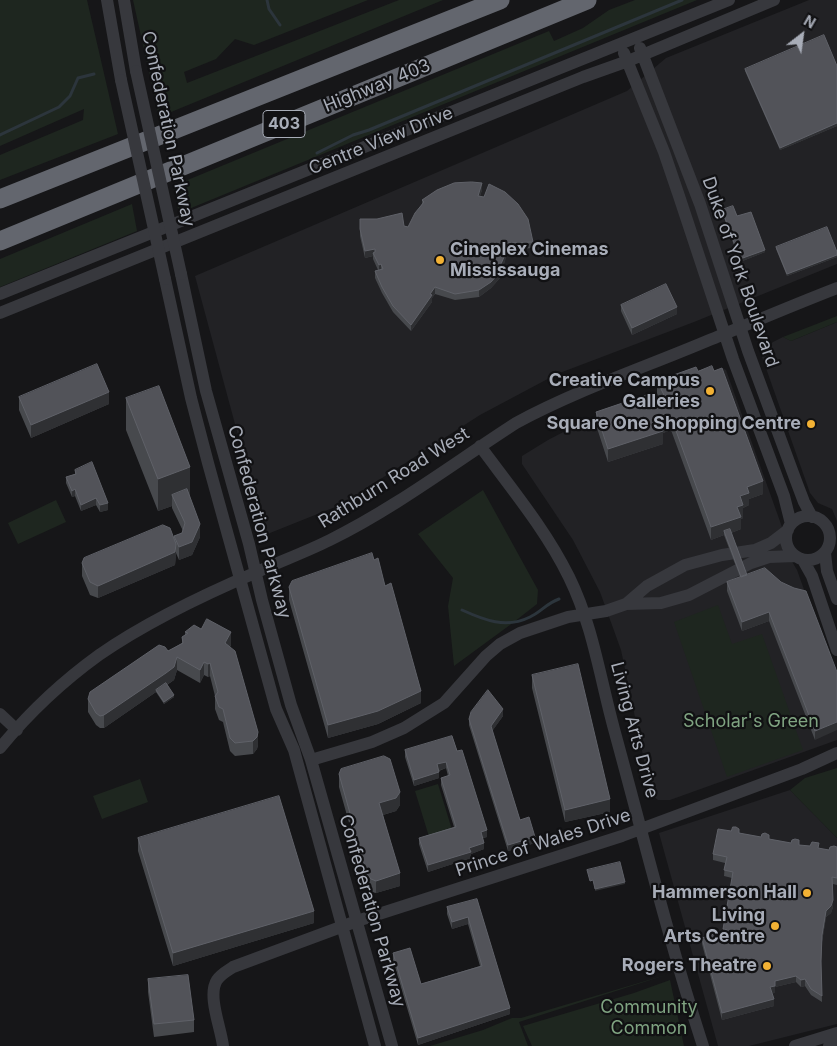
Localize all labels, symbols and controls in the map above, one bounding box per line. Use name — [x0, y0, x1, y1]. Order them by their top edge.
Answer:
north arrow — [777, 10, 827, 60]
text: N — [801, 12, 819, 32]
street label: Confederation Parkway — [137, 29, 199, 229]
street label: Highway 403 — [320, 55, 434, 117]
street label: Centre View Drive — [306, 102, 456, 180]
road number: 403 — [263, 110, 305, 138]
street label: Duke of York Boulevard — [697, 174, 783, 370]
place label: Cineplex Cinemas Mississauga — [450, 239, 608, 282]
marker: Cineplex Cinemas Mississauga — [434, 254, 446, 266]
place label: Creative Campus Galleries — [549, 370, 700, 412]
marker: Creative Campus Galleries — [704, 385, 716, 397]
place label: Square One Shopping Centre — [546, 413, 801, 435]
marker: Square One Shopping Centre — [805, 418, 817, 430]
street label: Confederation Parkway — [223, 423, 295, 621]
street label: Rathburn Road West — [315, 423, 473, 533]
street label: Living Arts Drive — [605, 660, 663, 800]
park label: Scholar's Green — [683, 711, 819, 733]
street label: Prince of Wales Drive — [453, 804, 633, 882]
street label: Confederation Parkway — [334, 812, 410, 1010]
place label: Hammerson Hall — [652, 882, 797, 904]
marker: Hammerson Hall — [801, 887, 813, 899]
place label: Living Arts Centre — [664, 905, 765, 948]
marker: Living Arts Centre — [769, 920, 781, 932]
place label: Rogers Theatre — [622, 955, 757, 977]
marker: Rogers Theatre — [761, 960, 773, 972]
park label: Community Common — [600, 997, 698, 1040]

